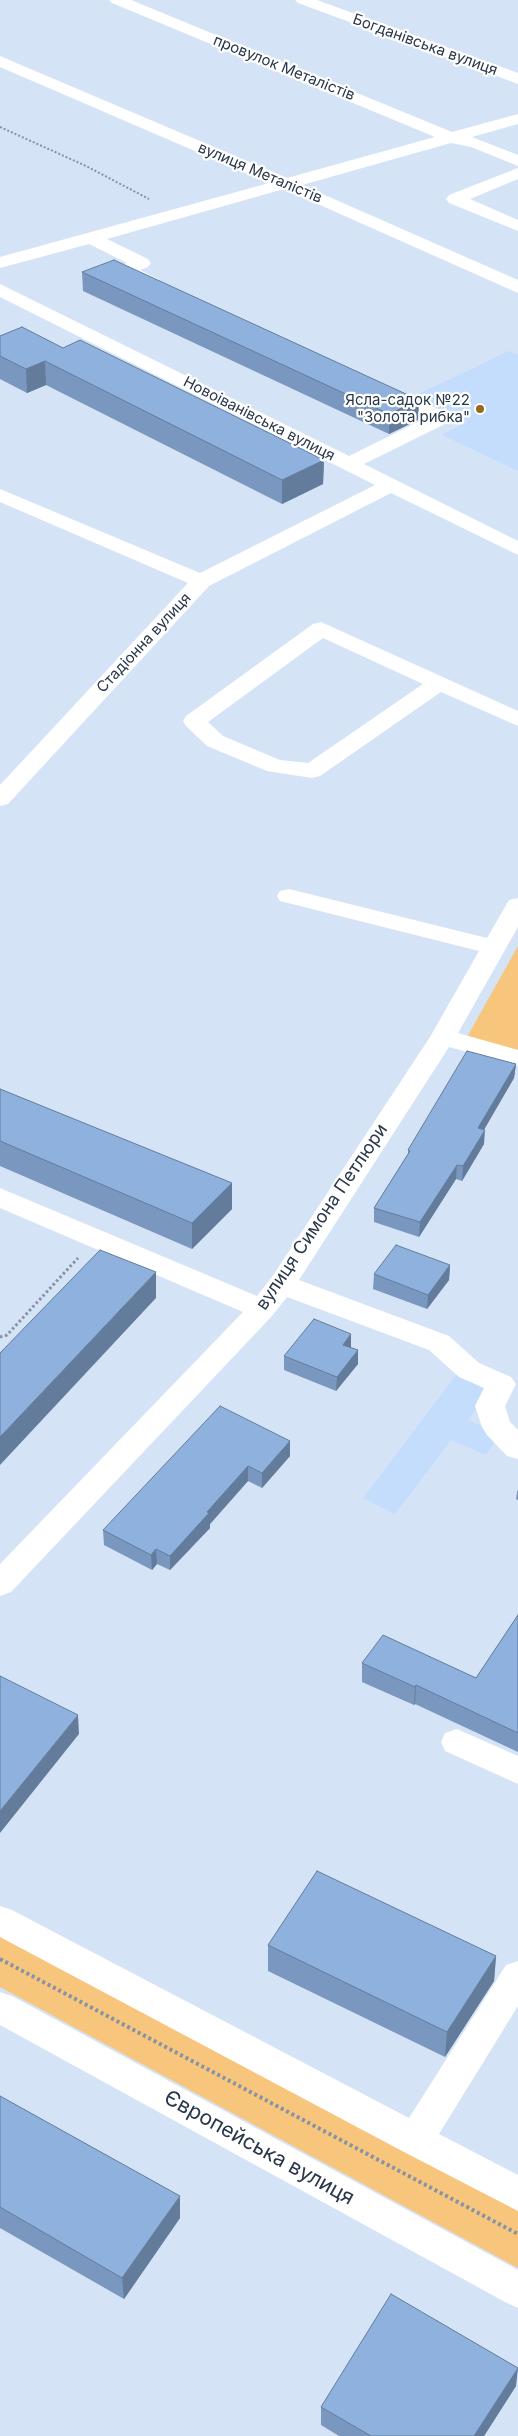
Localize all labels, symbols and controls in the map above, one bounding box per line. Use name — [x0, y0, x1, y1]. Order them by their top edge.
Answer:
street label: Богданівська вулиця — [350, 10, 500, 80]
street label: провулок Металістів — [211, 31, 357, 105]
street label: вулиця Металістів — [195, 139, 325, 207]
street label: Новоіванівська вулиця — [180, 373, 338, 465]
place label: Ясла-садок №22 "Золота рибка" — [345, 391, 470, 426]
marker: Ясла-садок №22 "Золота рибка" — [474, 403, 486, 415]
street label: Стадіонна вулиця — [93, 589, 195, 697]
street label: вулиця Симона Петлюри — [252, 1120, 392, 1314]
street label: Європейська вулиця — [159, 2085, 359, 2211]

